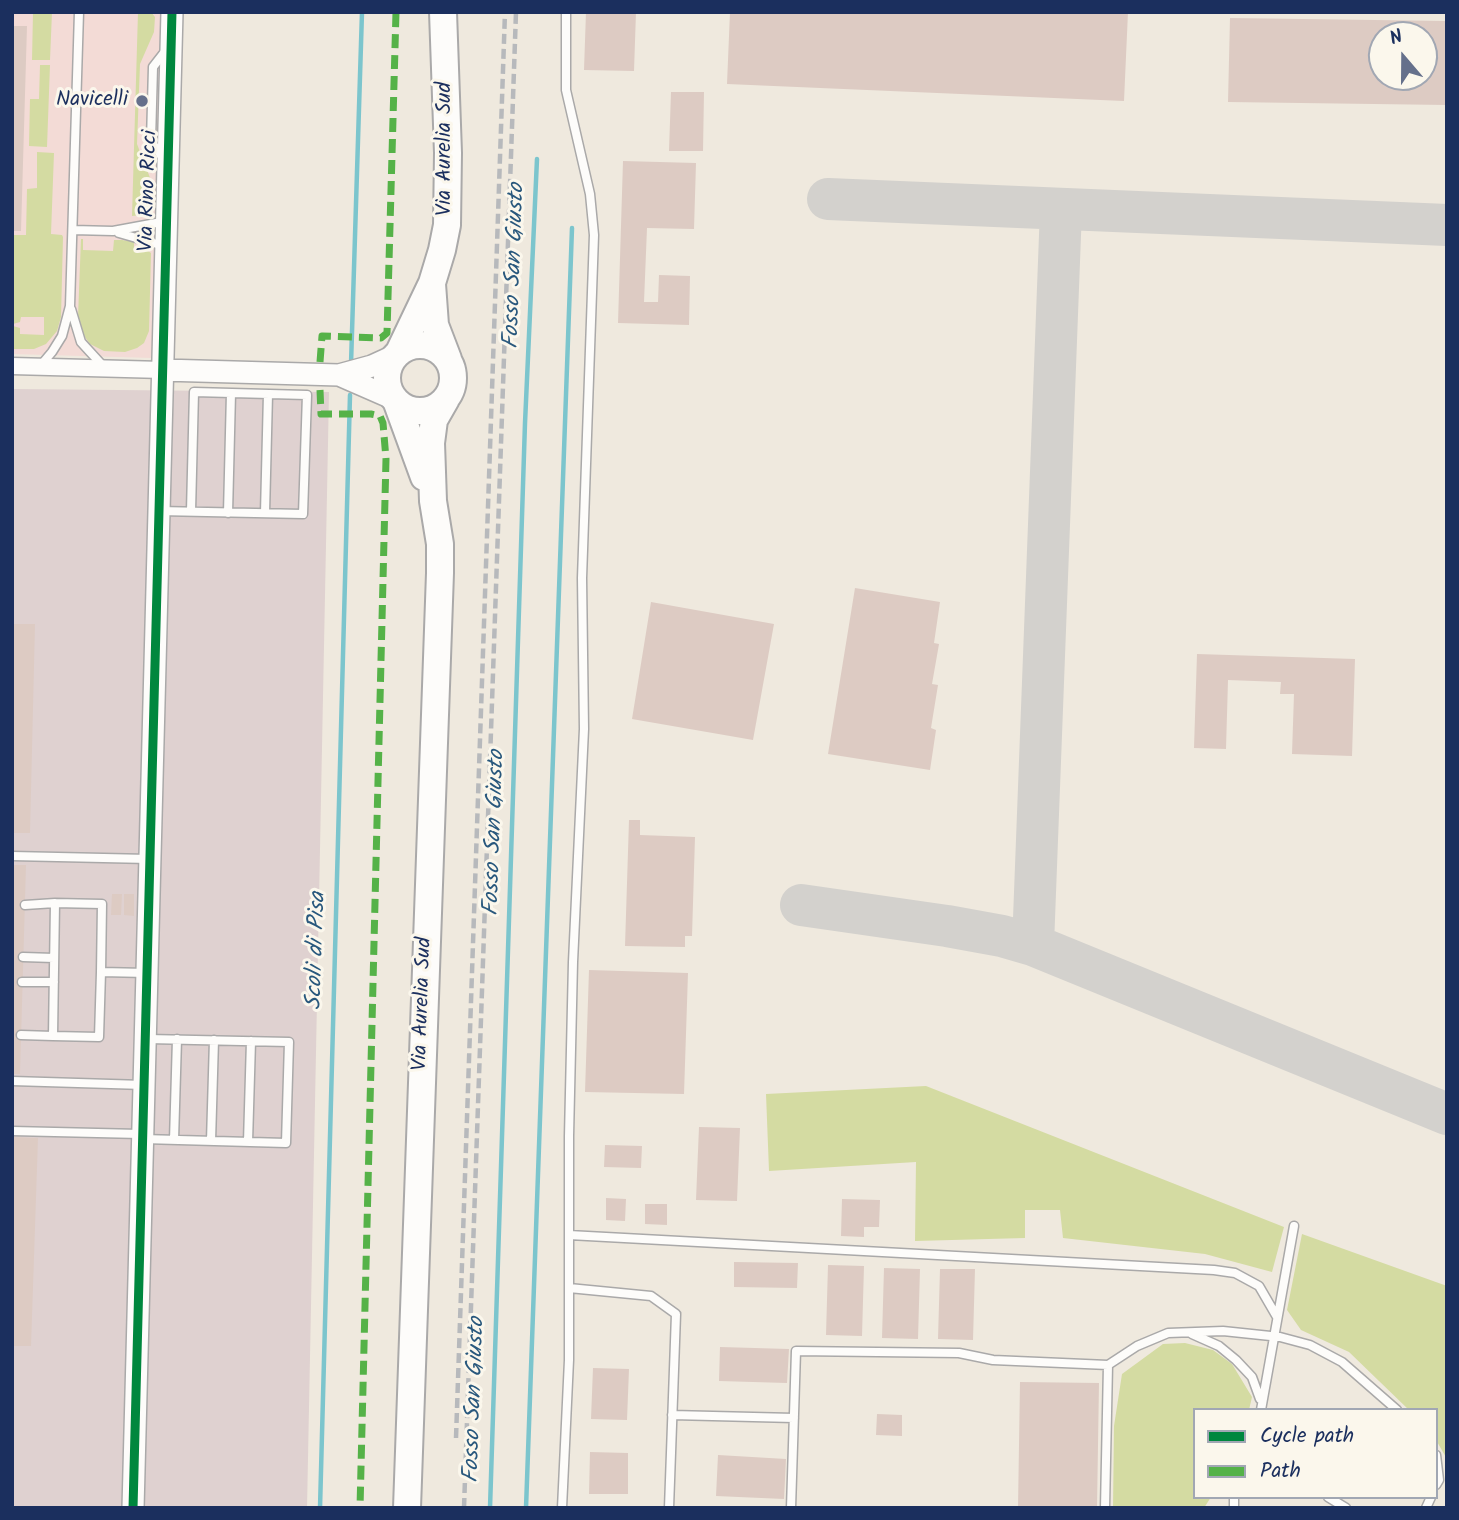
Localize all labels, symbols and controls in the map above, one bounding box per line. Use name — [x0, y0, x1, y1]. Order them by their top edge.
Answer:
north arrow — [1368, 21, 1438, 91]
text: N — [1386, 22, 1407, 54]
street label: Via Aurelia Sud — [433, 82, 459, 216]
place label: Navicelli — [56, 88, 128, 114]
marker: Navicelli — [134, 93, 150, 109]
street label: Via Rino Ricci — [135, 130, 165, 252]
water label: Fosso San Giusto — [499, 183, 533, 349]
water label: Fosso San Giusto — [479, 750, 513, 916]
water label: Scoli di Pisa — [302, 892, 334, 1010]
street label: Via Aurelia Sud — [409, 937, 439, 1071]
water label: Fosso San Giusto — [459, 1317, 493, 1483]
legend — [1193, 1408, 1438, 1499]
text: Cycle path — [1260, 1420, 1354, 1453]
text: Path — [1260, 1455, 1301, 1488]

